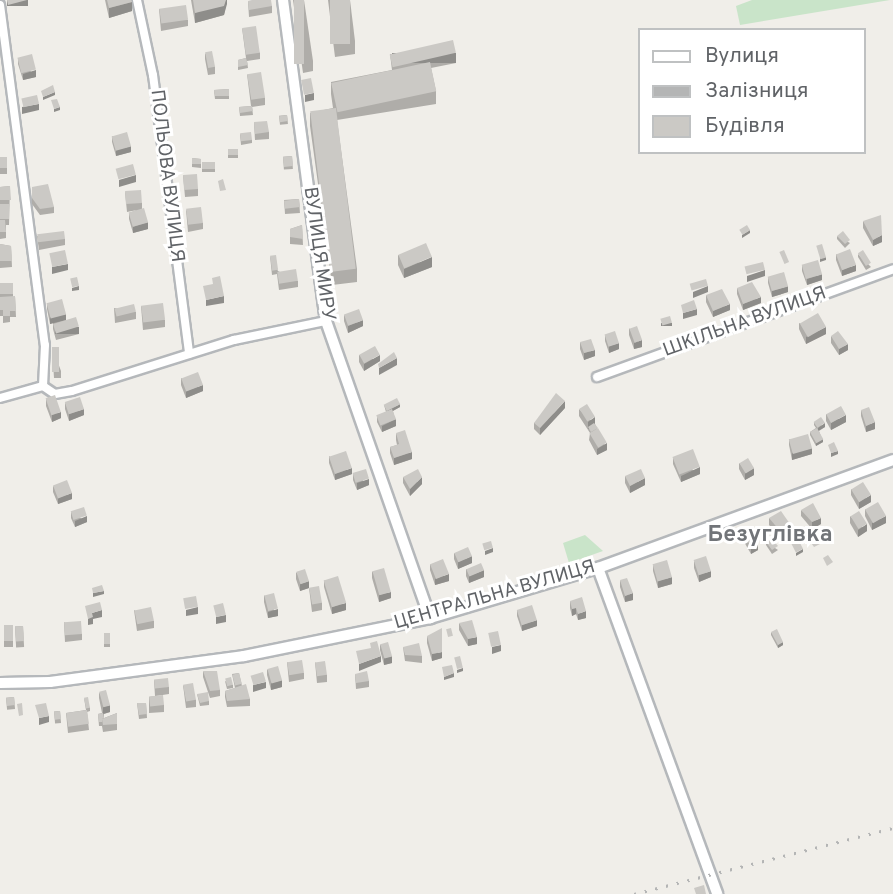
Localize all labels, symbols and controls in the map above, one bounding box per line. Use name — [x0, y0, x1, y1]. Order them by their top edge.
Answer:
legend — [638, 28, 865, 154]
text: Вулиця — [705, 43, 779, 70]
text: Залізниця — [705, 78, 809, 105]
street label: ПОЛЬОВА ВУЛИЦЯ — [144, 88, 188, 264]
text: Будівля — [705, 113, 785, 140]
street label: ВУЛИЦЯ МИРУ — [297, 185, 339, 323]
street label: ШКІЛЬНА ВУЛИЦЯ — [660, 283, 830, 363]
district label: Безуглівка — [707, 522, 833, 550]
street label: ЦЕНТРАЛЬНА ВУЛИЦЯ — [391, 556, 599, 636]

